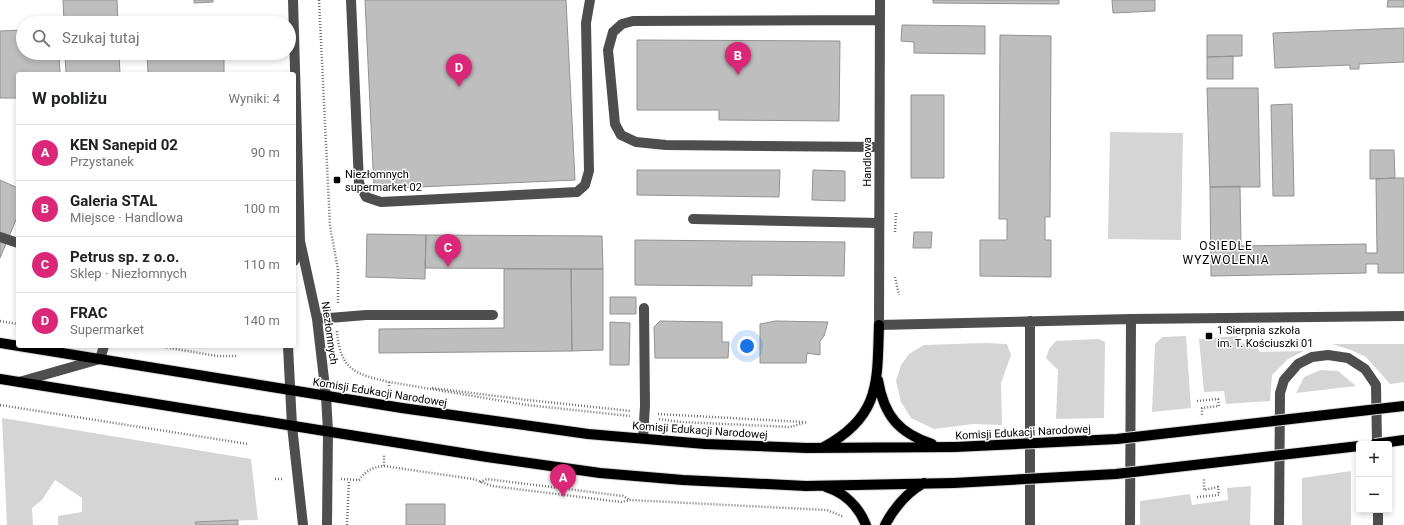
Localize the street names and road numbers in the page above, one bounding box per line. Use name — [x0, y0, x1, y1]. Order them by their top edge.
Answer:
street label: Handlowa — [861, 137, 874, 187]
street label: Niezłomnych — [319, 301, 340, 366]
street label: Komisji Edukacji Narodowej — [312, 375, 448, 410]
street label: Komisji Edukacji Narodowej — [632, 419, 768, 442]
street label: Komisji Edukacji Narodowej — [955, 422, 1091, 443]

